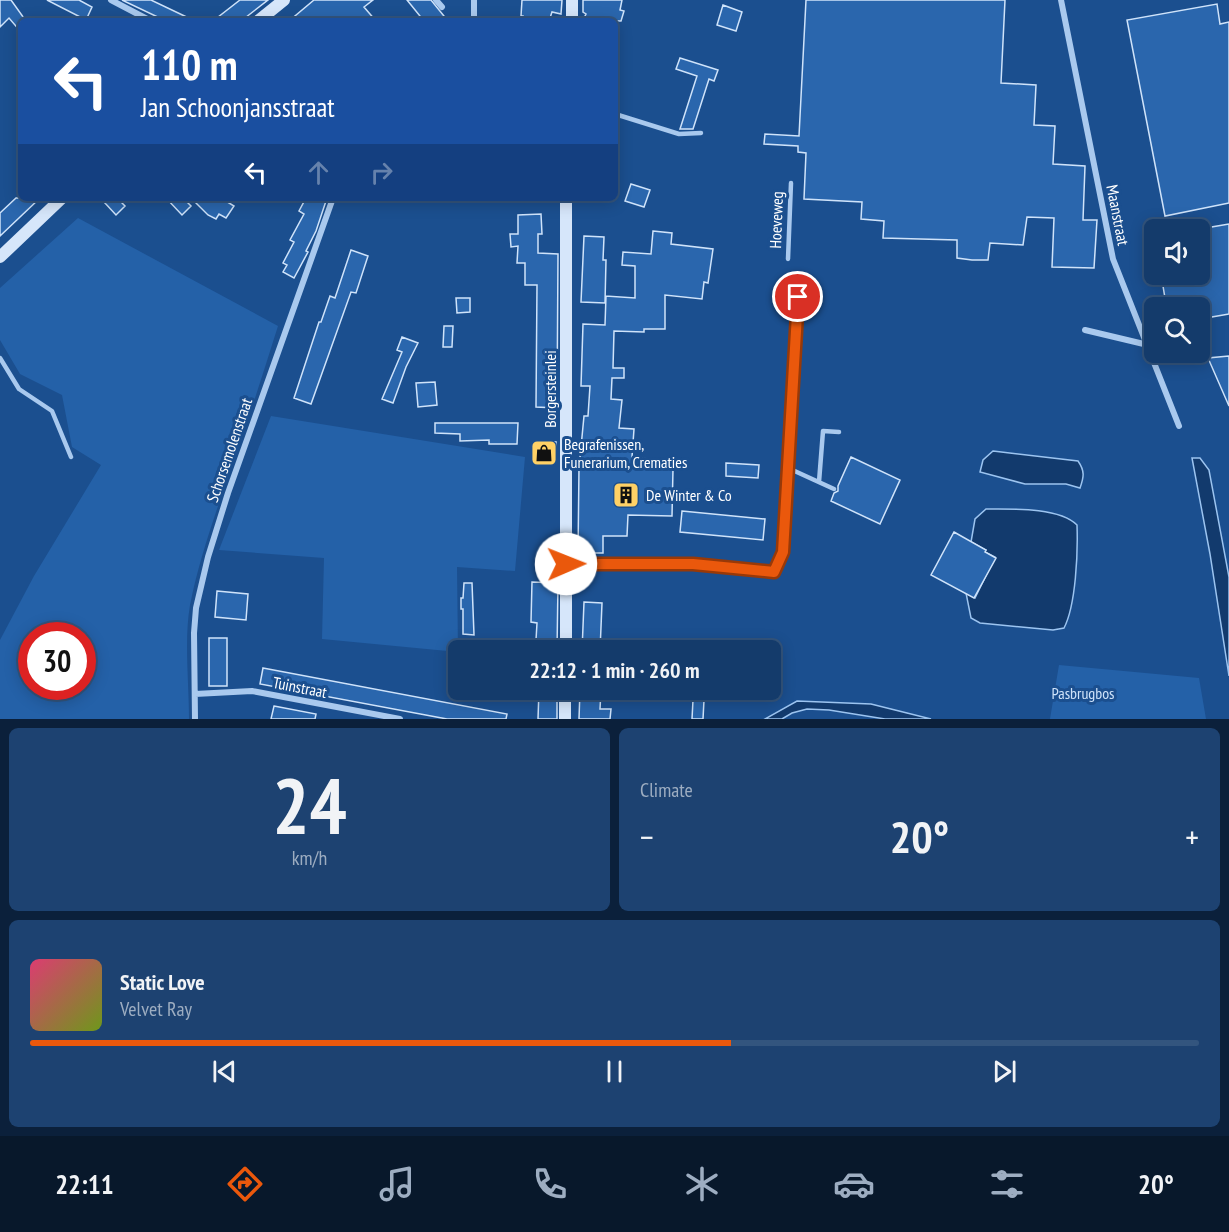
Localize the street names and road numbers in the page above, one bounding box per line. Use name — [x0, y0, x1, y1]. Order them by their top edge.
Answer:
street label: Maanstraat — [1102, 183, 1134, 248]
street label: Hoeveweg — [765, 191, 787, 249]
street label: Borgersteinlei — [540, 350, 560, 428]
street label: Schorsemolenstraat — [202, 395, 256, 505]
street label: Tuinstraat — [271, 672, 329, 702]

